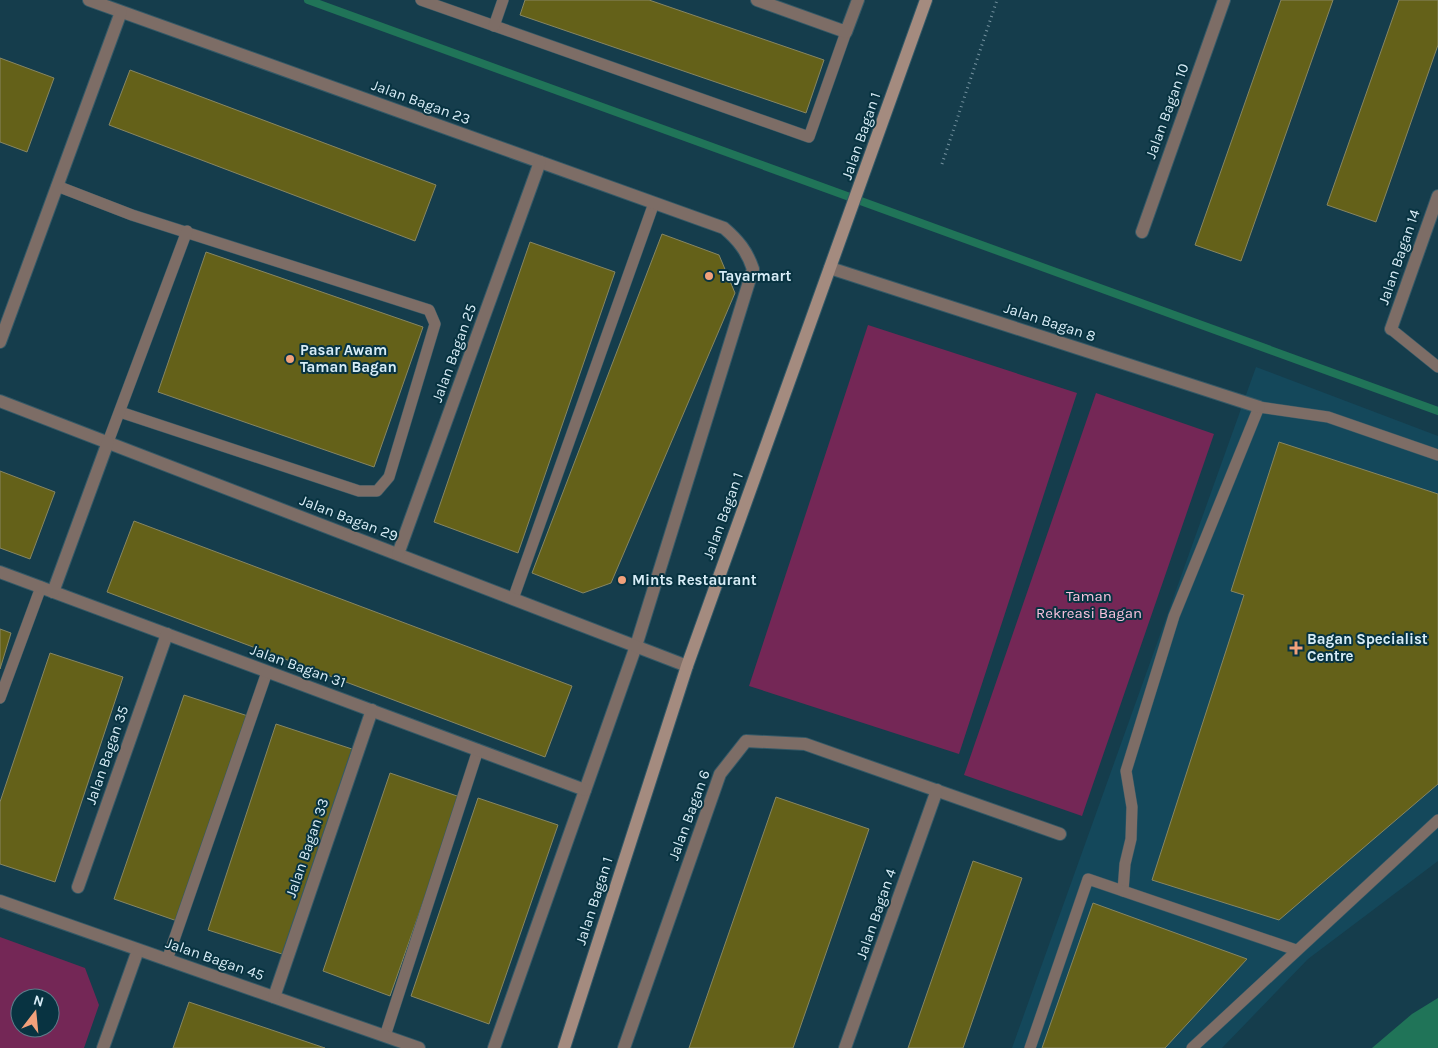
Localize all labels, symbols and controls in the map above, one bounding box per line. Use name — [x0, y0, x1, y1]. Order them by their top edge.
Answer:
street label: Jalan Bagan 10 — [1141, 61, 1193, 161]
street label: Jalan Bagan 23 — [369, 76, 473, 128]
street label: Jalan Bagan 1 — [838, 90, 884, 182]
street label: Jalan Bagan 14 — [1374, 206, 1424, 307]
place label: Tayarmart — [719, 267, 791, 285]
marker: Tayarmart — [703, 270, 715, 282]
street label: Jalan Bagan 8 — [1002, 299, 1098, 345]
street label: Jalan Bagan 25 — [428, 301, 480, 405]
place label: Pasar Awam Taman Bagan — [300, 341, 397, 376]
marker: Pasar Awam Taman Bagan — [284, 353, 296, 365]
street label: Jalan Bagan 1 — [699, 470, 747, 562]
street label: Jalan Bagan 29 — [297, 491, 401, 545]
place label: Mints Restaurant — [632, 571, 757, 589]
marker: Mints Restaurant — [616, 574, 628, 586]
park label: Taman Rekreasi Bagan — [1036, 587, 1142, 622]
place label: Bagan Specialist Centre — [1307, 630, 1428, 665]
street label: Jalan Bagan 31 — [248, 640, 348, 692]
marker: Bagan Specialist Centre — [1289, 641, 1303, 655]
street label: Jalan Bagan 35 — [82, 703, 132, 807]
street label: Jalan Bagan 6 — [664, 767, 714, 863]
street label: Jalan Bagan 33 — [282, 796, 332, 900]
street label: Jalan Bagan 1 — [571, 855, 617, 947]
street label: Jalan Bagan 4 — [852, 866, 900, 962]
street label: Jalan Bagan 45 — [163, 934, 267, 984]
north arrow — [10, 988, 60, 1038]
text: N — [31, 991, 46, 1011]

